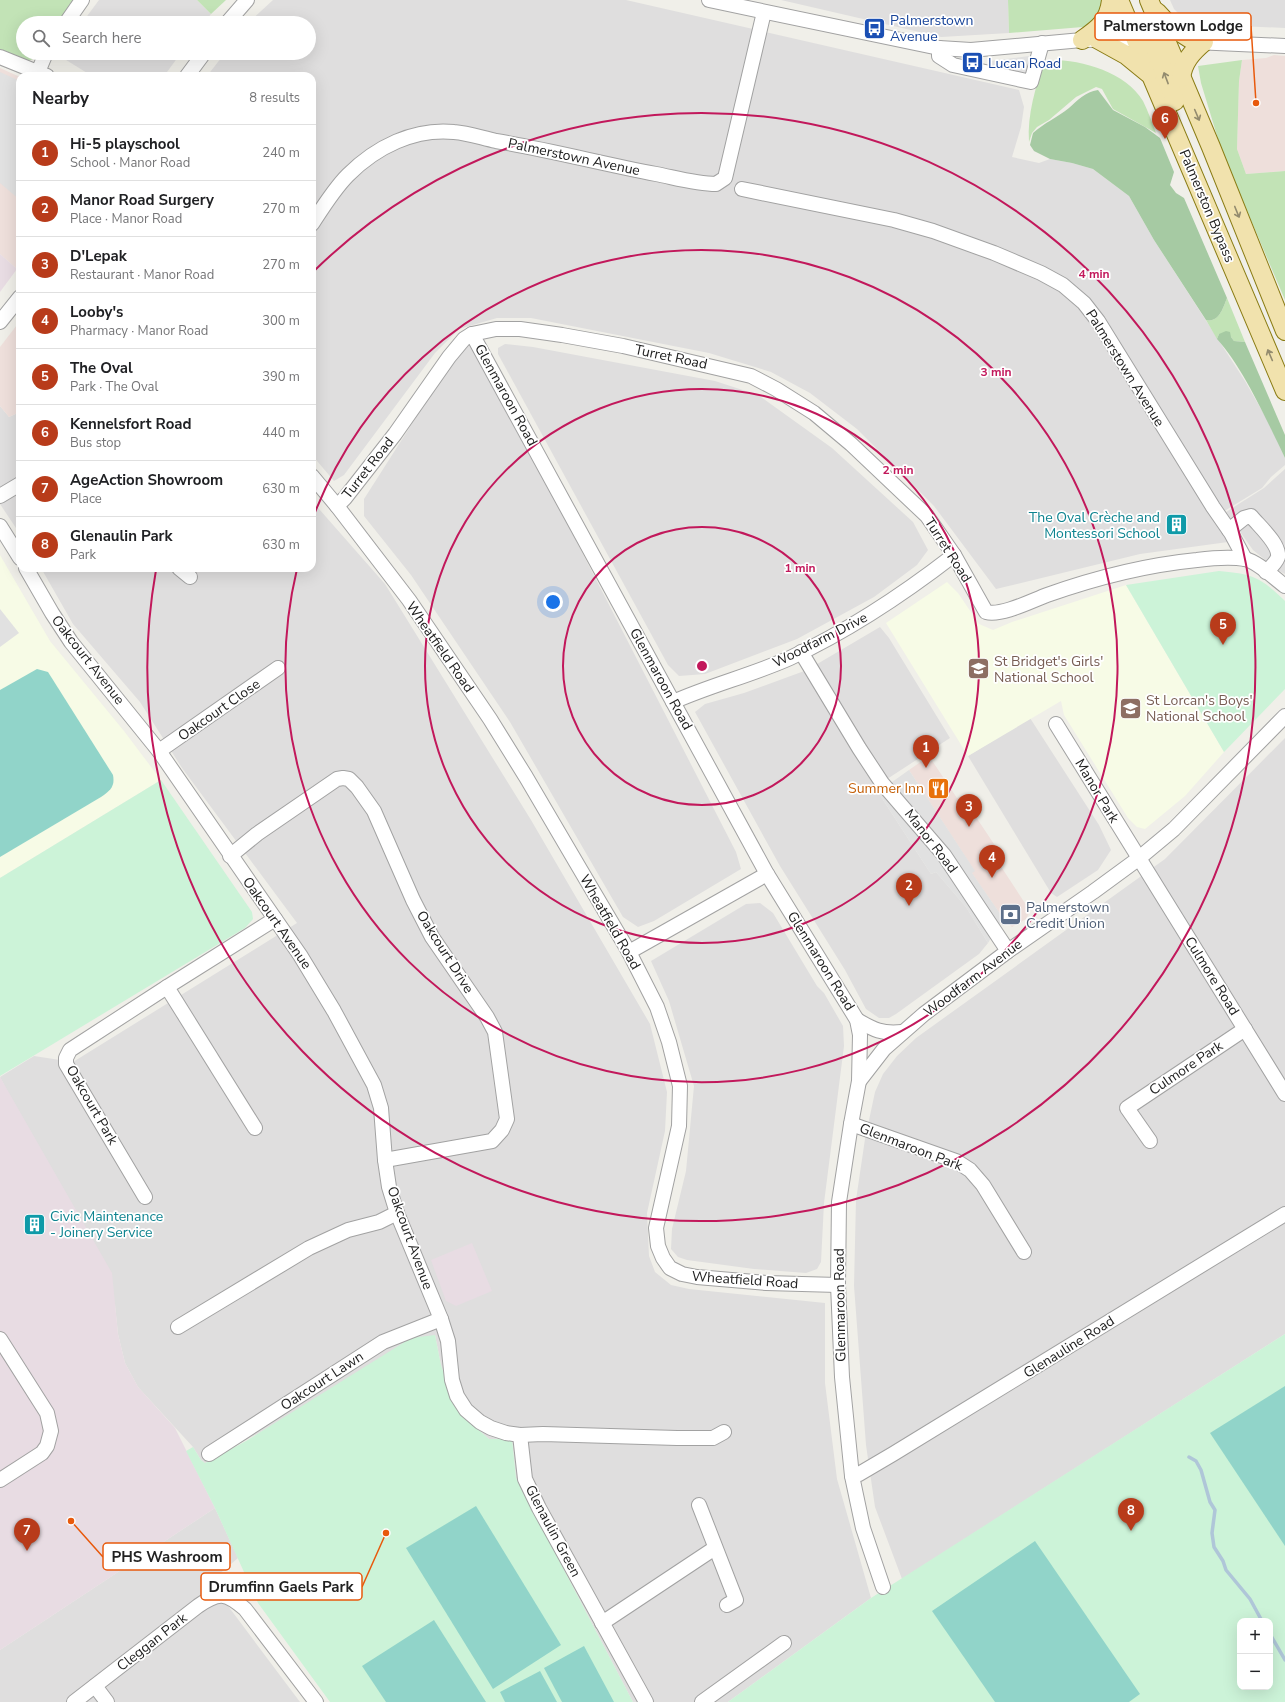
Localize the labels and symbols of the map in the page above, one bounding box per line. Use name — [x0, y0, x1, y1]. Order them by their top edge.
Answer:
place label: Palmerstown Avenue — [890, 11, 973, 46]
callout: Palmerstown Lodge — [1095, 13, 1251, 40]
bus stop icon: Palmerstown Avenue — [862, 15, 888, 41]
text: Palmerstown Lodge — [1103, 16, 1243, 36]
bus stop icon: Lucan Road — [960, 50, 986, 76]
place label: Lucan Road — [988, 54, 1061, 73]
one-way arrow — [1162, 73, 1170, 85]
pin: 6 — [1152, 106, 1178, 139]
one-way arrow — [1194, 109, 1201, 121]
street label: Palmerstown Avenue — [506, 134, 642, 180]
street label: Palmerston Bypass — [1175, 147, 1239, 266]
one-way arrow — [1233, 206, 1241, 218]
text: 4 min — [1078, 266, 1110, 282]
street label: Palmerstown Avenue — [1081, 306, 1169, 430]
street label: Turret Road — [633, 340, 709, 374]
street label: Glenmaroon Road — [470, 341, 542, 449]
one-way arrow — [1266, 349, 1273, 361]
text: 3 min — [980, 364, 1012, 380]
street label: Turret Road — [338, 433, 398, 503]
text: 2 min — [882, 462, 914, 478]
place label: The Oval Crèche and Montessori School — [1029, 508, 1161, 543]
building icon: The Oval Crèche and Montessori School — [1163, 512, 1189, 538]
street label: Turret Road — [920, 514, 976, 586]
text: 1 min — [784, 560, 816, 576]
your location — [543, 592, 563, 612]
street label: Wheatfield Road — [402, 598, 478, 696]
street label: Woodfarm Drive — [769, 608, 871, 672]
street label: Oakcourt Avenue — [47, 611, 129, 709]
pin: 5 — [1210, 612, 1236, 645]
street label: Glenmaroon Road — [625, 625, 697, 733]
place label: St Bridget's Girls' National School — [994, 652, 1103, 687]
school or university icon: St Bridget's Girls' National School — [965, 656, 991, 682]
centre of rings — [695, 659, 709, 673]
street label: Oakcourt Close — [174, 675, 264, 745]
place label: St Lorcan's Boys' National School — [1146, 691, 1253, 726]
school or university icon: St Lorcan's Boys' National School — [1117, 695, 1143, 721]
pin: 1 — [913, 735, 939, 768]
street label: Manor Park — [1070, 755, 1124, 827]
restaurant icon: Summer Inn — [926, 775, 952, 801]
place label: Summer Inn — [848, 779, 924, 798]
pin: 3 — [956, 794, 982, 827]
street label: Manor Road — [900, 805, 962, 877]
pin: 4 — [979, 845, 1005, 878]
street label: Wheatfield Road — [575, 871, 645, 973]
street label: Oakcourt Avenue — [238, 873, 316, 973]
pin: 2 — [896, 873, 922, 906]
place label: Palmerstown Credit Union — [1026, 898, 1109, 933]
bank icon: Palmerstown Credit Union — [997, 902, 1023, 928]
street label: Oakcourt Drive — [412, 907, 478, 997]
street label: Glenmaroon Road — [783, 908, 859, 1014]
street label: Culmore Road — [1180, 933, 1244, 1019]
street label: Woodfarm Avenue — [920, 935, 1026, 1021]
street label: Culmore Park — [1145, 1036, 1227, 1100]
street label: Oakcourt Park — [62, 1062, 123, 1149]
street label: Glenmaroon Park — [857, 1119, 966, 1176]
street label: Oakcourt Avenue — [383, 1184, 437, 1292]
place label: Civic Maintenance - Joinery Service — [50, 1207, 163, 1242]
building icon: Civic Maintenance - Joinery Service — [21, 1211, 47, 1237]
street label: Glenmaroon Road — [830, 1248, 850, 1362]
street label: Wheatfield Road — [691, 1267, 799, 1293]
street label: Glenauline Road — [1020, 1311, 1118, 1383]
street label: Oakcourt Lawn — [277, 1347, 367, 1415]
street label: Glenaulin Green — [521, 1482, 585, 1580]
pin: 8 — [1118, 1498, 1144, 1531]
pin: 7 — [14, 1518, 40, 1551]
callout: PHS Washroom — [103, 1543, 230, 1570]
text: PHS Washroom — [111, 1547, 223, 1567]
callout: Drumfinn Gaels Park — [201, 1573, 362, 1600]
text: Drumfinn Gaels Park — [209, 1577, 354, 1597]
street label: Cleggan Park — [113, 1608, 192, 1675]

